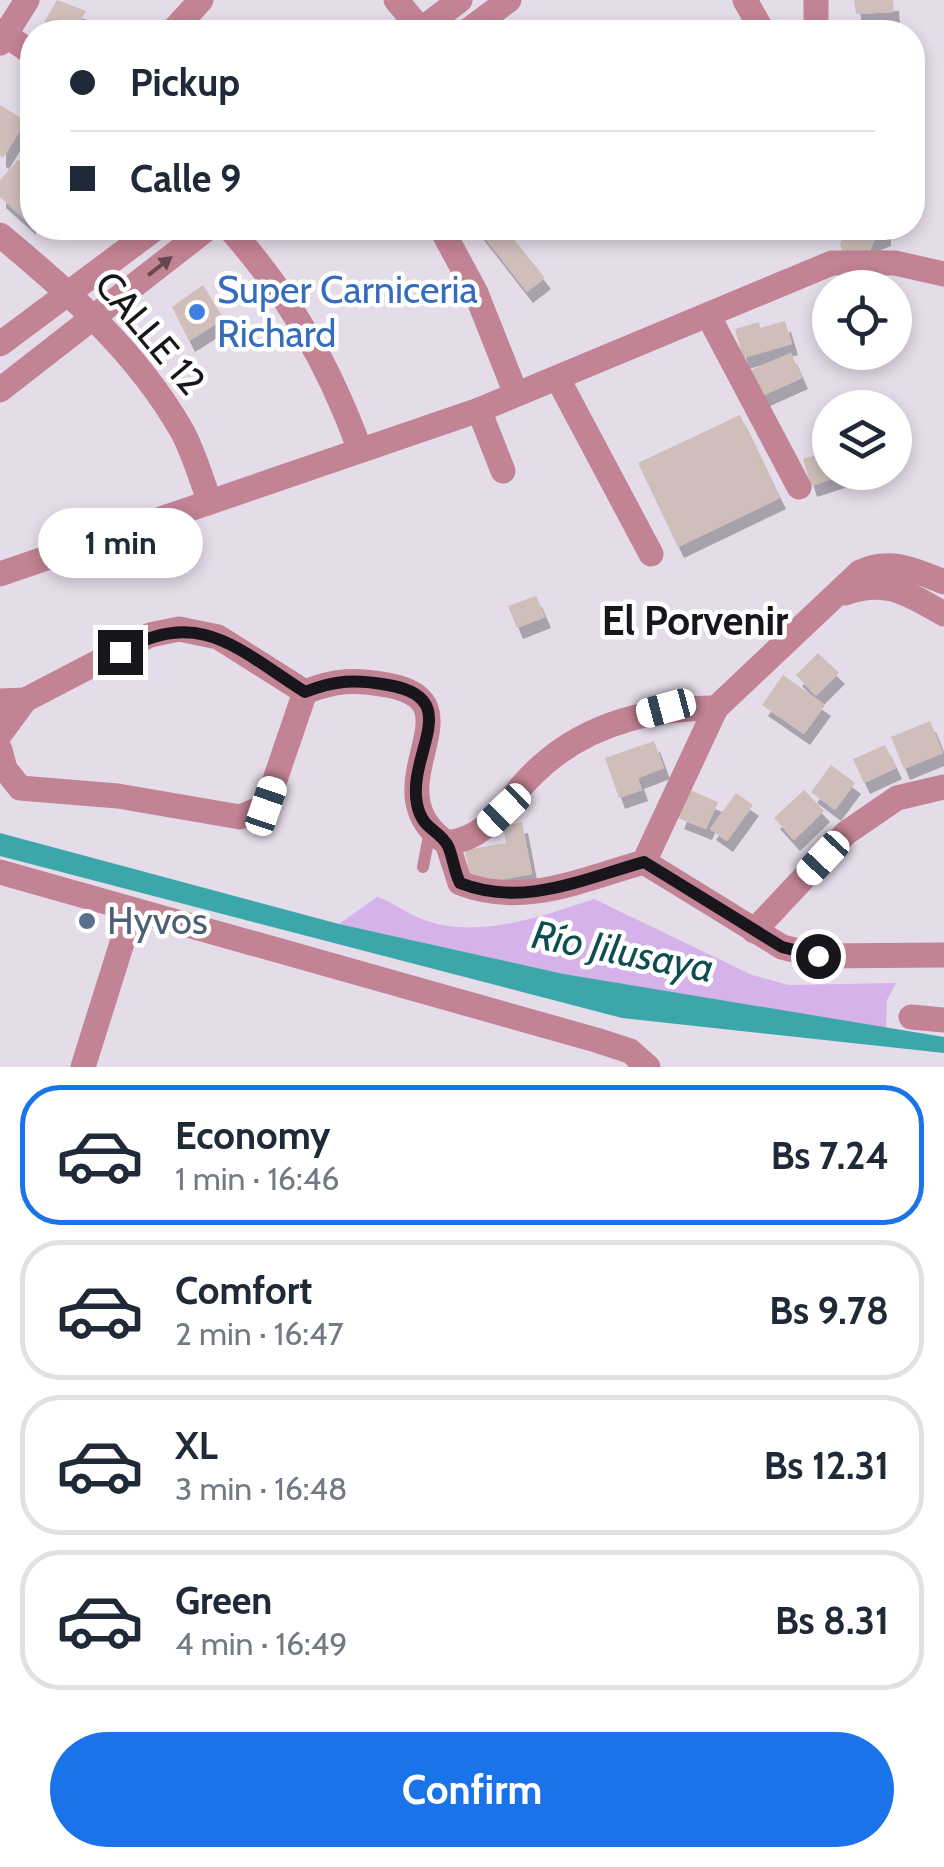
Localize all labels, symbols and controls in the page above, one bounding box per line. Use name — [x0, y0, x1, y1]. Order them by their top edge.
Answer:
text: Pickup — [130, 59, 240, 106]
text: Calle 9 — [130, 155, 241, 202]
one-way arrow — [148, 256, 173, 277]
street label: CALLE 12 — [85, 261, 216, 404]
place label: Super Carniceria Richard — [217, 266, 478, 357]
map controls — [812, 270, 912, 490]
button: locate — [812, 270, 912, 370]
marker: Super Carniceria Richard — [186, 301, 208, 323]
button: layers — [812, 390, 912, 490]
callout: 1 min — [38, 507, 202, 577]
text: 1 min — [84, 523, 157, 562]
district label: El Porvenir — [602, 596, 789, 645]
route end — [98, 630, 143, 675]
car — [633, 686, 699, 730]
car — [242, 773, 290, 839]
car — [472, 778, 536, 842]
car — [792, 826, 854, 890]
place label: Hyvos — [107, 897, 208, 944]
water label: Río Jilusaya — [528, 909, 718, 992]
marker: Hyvos — [76, 910, 98, 932]
route start — [796, 934, 841, 979]
icon: car — [55, 1110, 145, 1200]
text: Economy — [175, 1112, 330, 1159]
text: Bs 7.24 — [771, 1132, 889, 1179]
text: 1 min · 16:46 — [175, 1159, 339, 1198]
icon: car — [55, 1265, 145, 1355]
text: Comfort — [175, 1267, 312, 1314]
text: Bs 9.78 — [769, 1287, 889, 1334]
text: 2 min · 16:47 — [175, 1314, 344, 1353]
icon: car — [55, 1420, 145, 1510]
text: XL — [175, 1422, 218, 1469]
text: Bs 12.31 — [764, 1442, 889, 1489]
text: 3 min · 16:48 — [175, 1469, 347, 1508]
icon: car — [55, 1575, 145, 1665]
text: Green — [175, 1577, 272, 1624]
text: Bs 8.31 — [775, 1597, 889, 1644]
text: 4 min · 16:49 — [175, 1624, 347, 1663]
button: Confirm — [50, 1732, 894, 1847]

